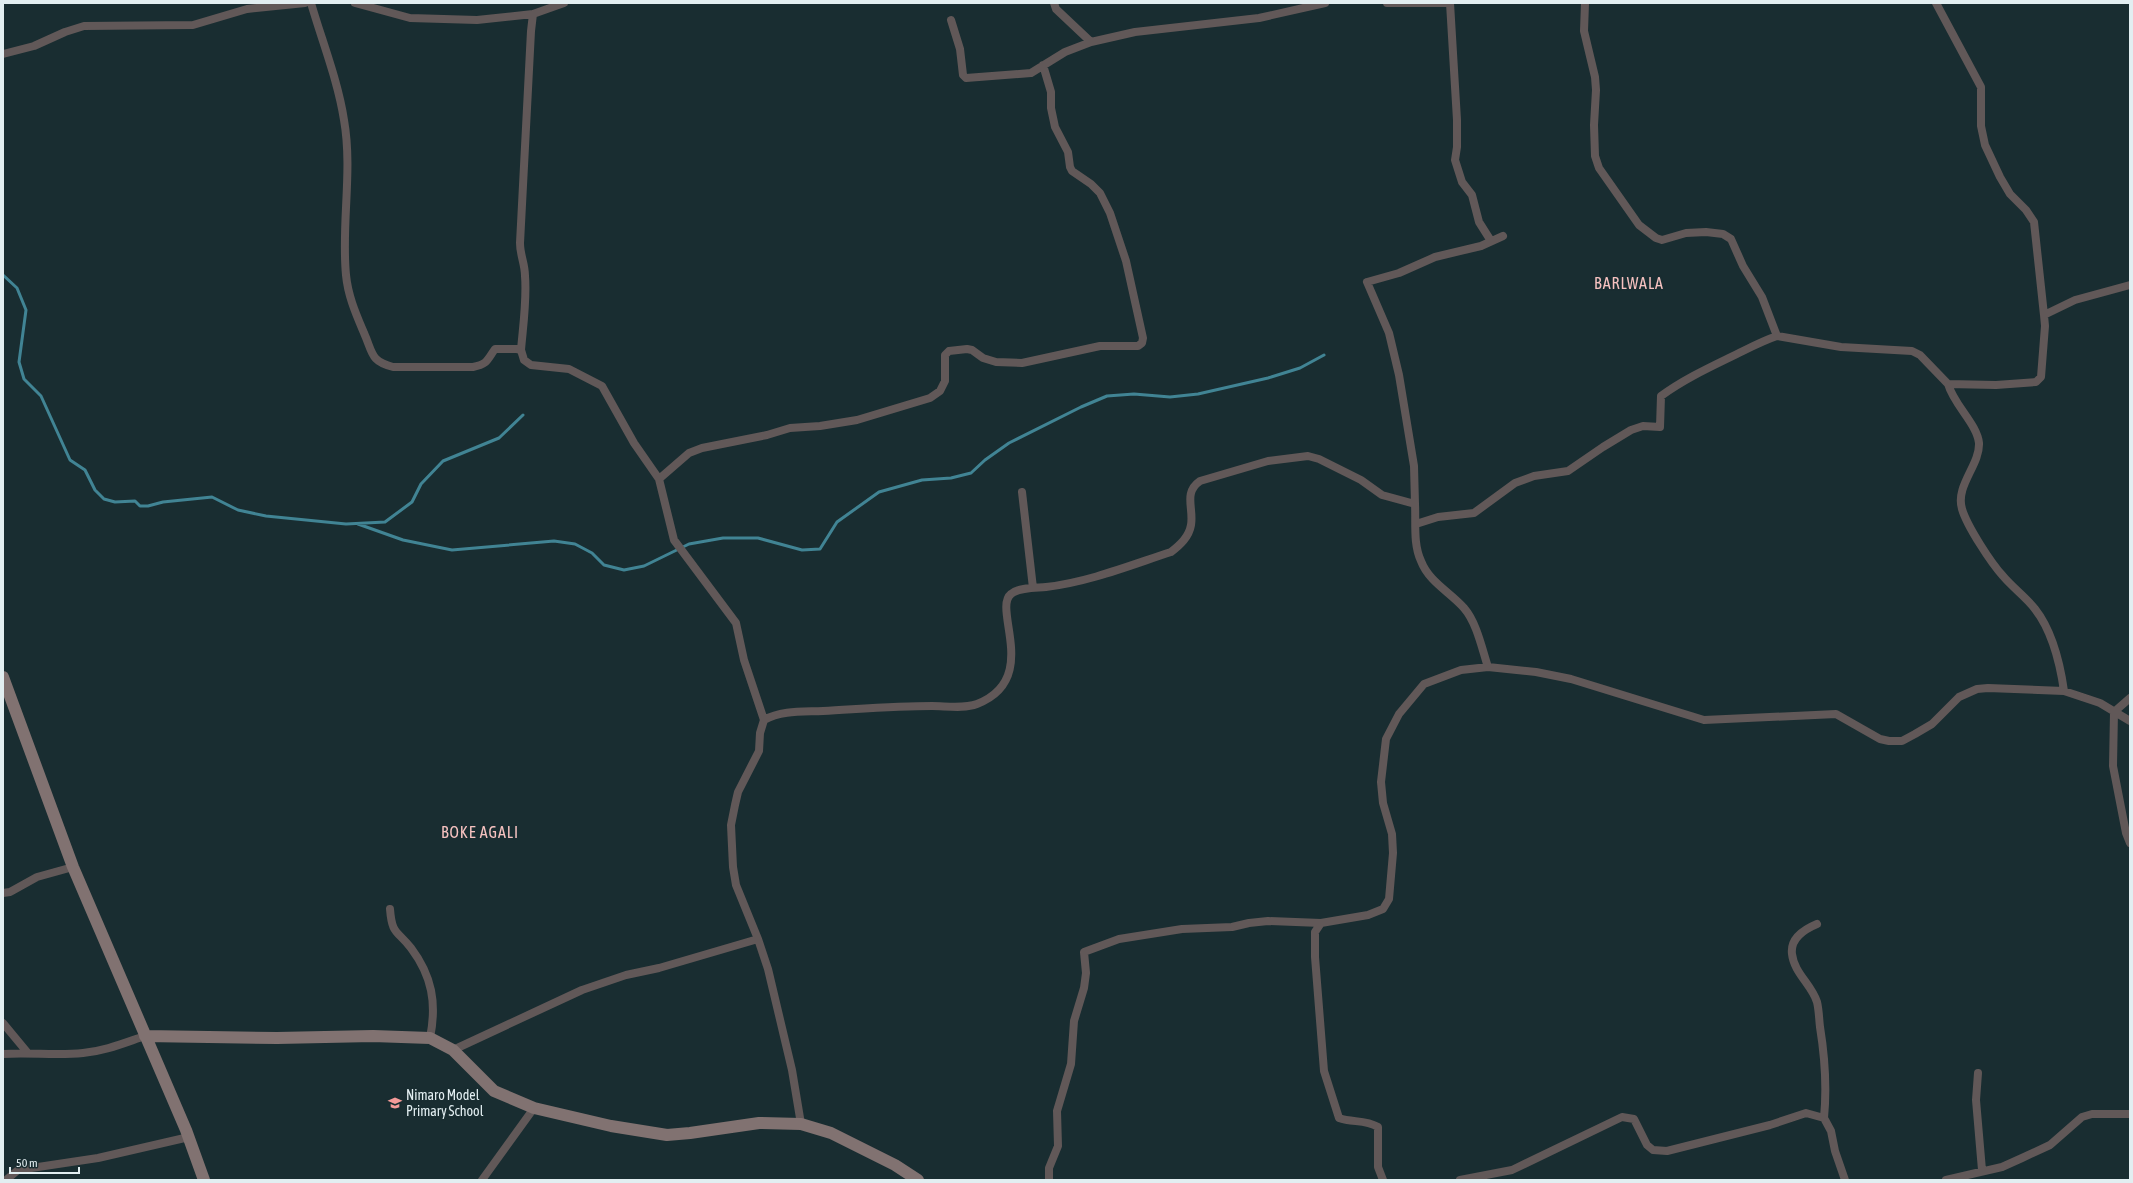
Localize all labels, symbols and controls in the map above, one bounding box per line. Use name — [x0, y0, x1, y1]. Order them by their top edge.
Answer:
district label: BARLWALA — [1594, 274, 1664, 292]
district label: BOKE AGALI — [441, 823, 519, 841]
place label: Nimaro Model Primary School — [406, 1087, 484, 1119]
school or university icon: Nimaro Model Primary School — [387, 1095, 403, 1111]
scale bar — [10, 1149, 79, 1175]
text: 50 m — [16, 1156, 38, 1170]

